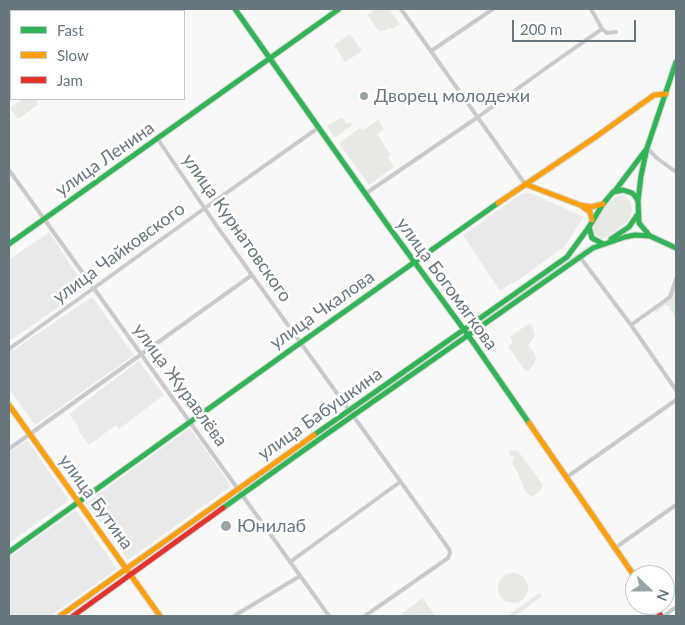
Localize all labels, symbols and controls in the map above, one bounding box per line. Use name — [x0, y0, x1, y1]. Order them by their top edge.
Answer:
legend — [10, 10, 185, 100]
scale bar — [515, 10, 639, 42]
text: 200 m — [520, 20, 562, 38]
text: Fast — [57, 21, 84, 39]
text: Slow — [57, 46, 89, 64]
text: Jam — [57, 71, 83, 89]
place label: Дворец молодежи — [374, 85, 530, 107]
marker: Дворец молодежи — [358, 90, 370, 102]
street label: улица Ленина — [51, 117, 159, 201]
street label: улица Курнатовского — [178, 150, 296, 306]
street label: улица Чайковского — [49, 198, 189, 308]
street label: улица Богомягкова — [392, 214, 502, 354]
street label: улица Чкалова — [266, 266, 378, 354]
street label: улица Журавлёва — [128, 319, 232, 451]
street label: улица Бабушкина — [254, 363, 386, 465]
street label: улица Бутина — [54, 450, 138, 554]
place label: Юнилаб — [237, 515, 306, 537]
marker: Юнилаб — [219, 519, 233, 533]
north arrow — [625, 565, 675, 615]
text: N — [654, 587, 673, 604]

